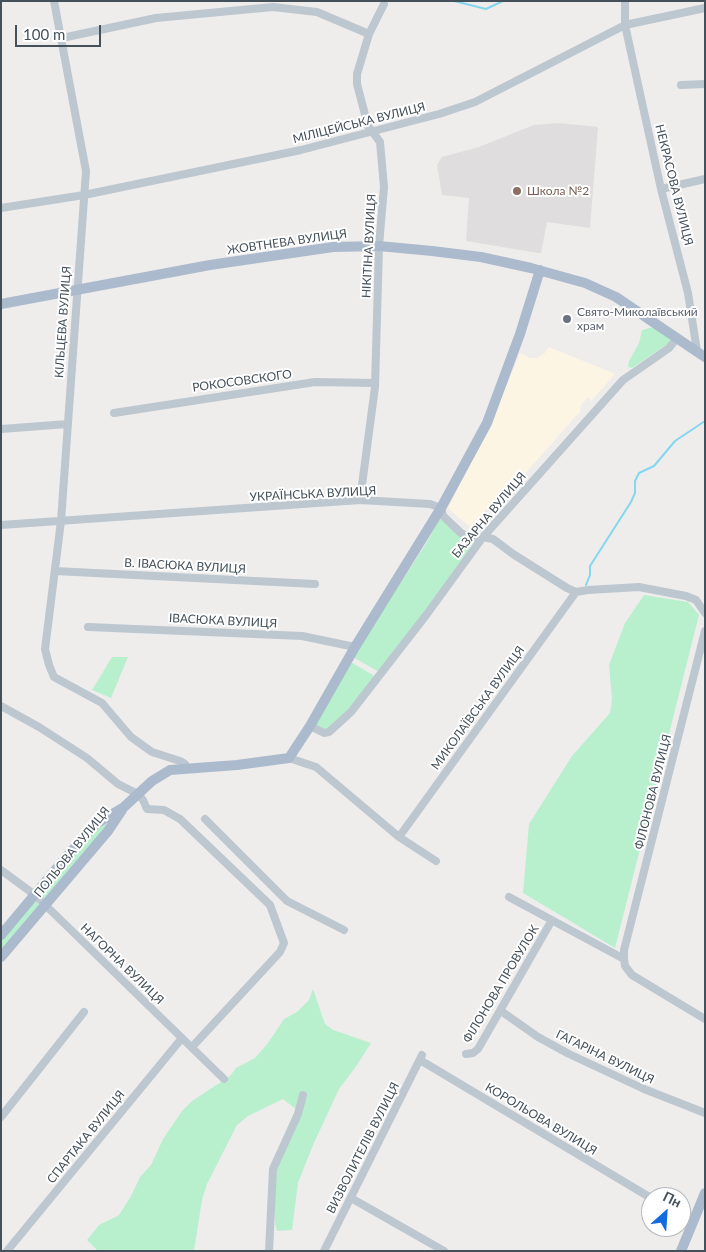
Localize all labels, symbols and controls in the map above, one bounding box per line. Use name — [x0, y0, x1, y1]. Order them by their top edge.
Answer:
scale bar — [18, 15, 104, 47]
text: 100 m — [23, 25, 65, 43]
street label: МІЛІЦЕЙСЬКА ВУЛИЦЯ — [291, 100, 427, 146]
street label: НЕКРАСОВА ВУЛИЦЯ — [652, 123, 696, 247]
place label: Школа №2 — [527, 184, 589, 198]
marker: Школа №2 — [511, 185, 523, 197]
street label: НІКІТІНА ВУЛИЦЯ — [359, 194, 379, 298]
street label: ЖОВТНЕВА ВУЛИЦЯ — [226, 226, 348, 258]
street label: КІЛЬЦЕВА ВУЛИЦЯ — [52, 266, 74, 378]
place label: Свято-Миколаївський храм — [577, 305, 698, 333]
marker: Свято-Миколаївський храм — [561, 313, 573, 325]
street label: РОКОСОВСКОГО — [191, 367, 293, 395]
street label: БАЗАРНА ВУЛИЦЯ — [449, 469, 529, 561]
street label: УКРАЇНСЬКА ВУЛИЦЯ — [249, 483, 377, 505]
street label: В. ІВАСЮКА ВУЛИЦЯ — [124, 556, 246, 576]
street label: ІВАСЮКА ВУЛИЦЯ — [169, 611, 277, 631]
street label: МИКОЛАЇВСЬКА ВУЛИЦЯ — [428, 643, 528, 773]
street label: ФІЛОНОВА ВУЛИЦЯ — [632, 733, 674, 851]
street label: ПОЛЬОВА ВУЛИЦЯ — [31, 804, 113, 900]
street label: НАГОРНА ВУЛИЦЯ — [77, 921, 167, 1007]
street label: ФІЛОНОВА ПРОВУЛОК — [460, 922, 542, 1046]
street label: ГАГАРІНА ВУЛИЦЯ — [554, 1027, 656, 1087]
street label: ВИЗВОЛИТЕЛІВ ВУЛИЦЯ — [324, 1080, 402, 1216]
street label: КОРОЛЬОВА ВУЛИЦЯ — [482, 1080, 600, 1158]
street label: СПАРТАКА ВУЛИЦЯ — [44, 1088, 128, 1186]
north arrow — [641, 1187, 691, 1237]
text: Пн — [660, 1187, 684, 1211]

